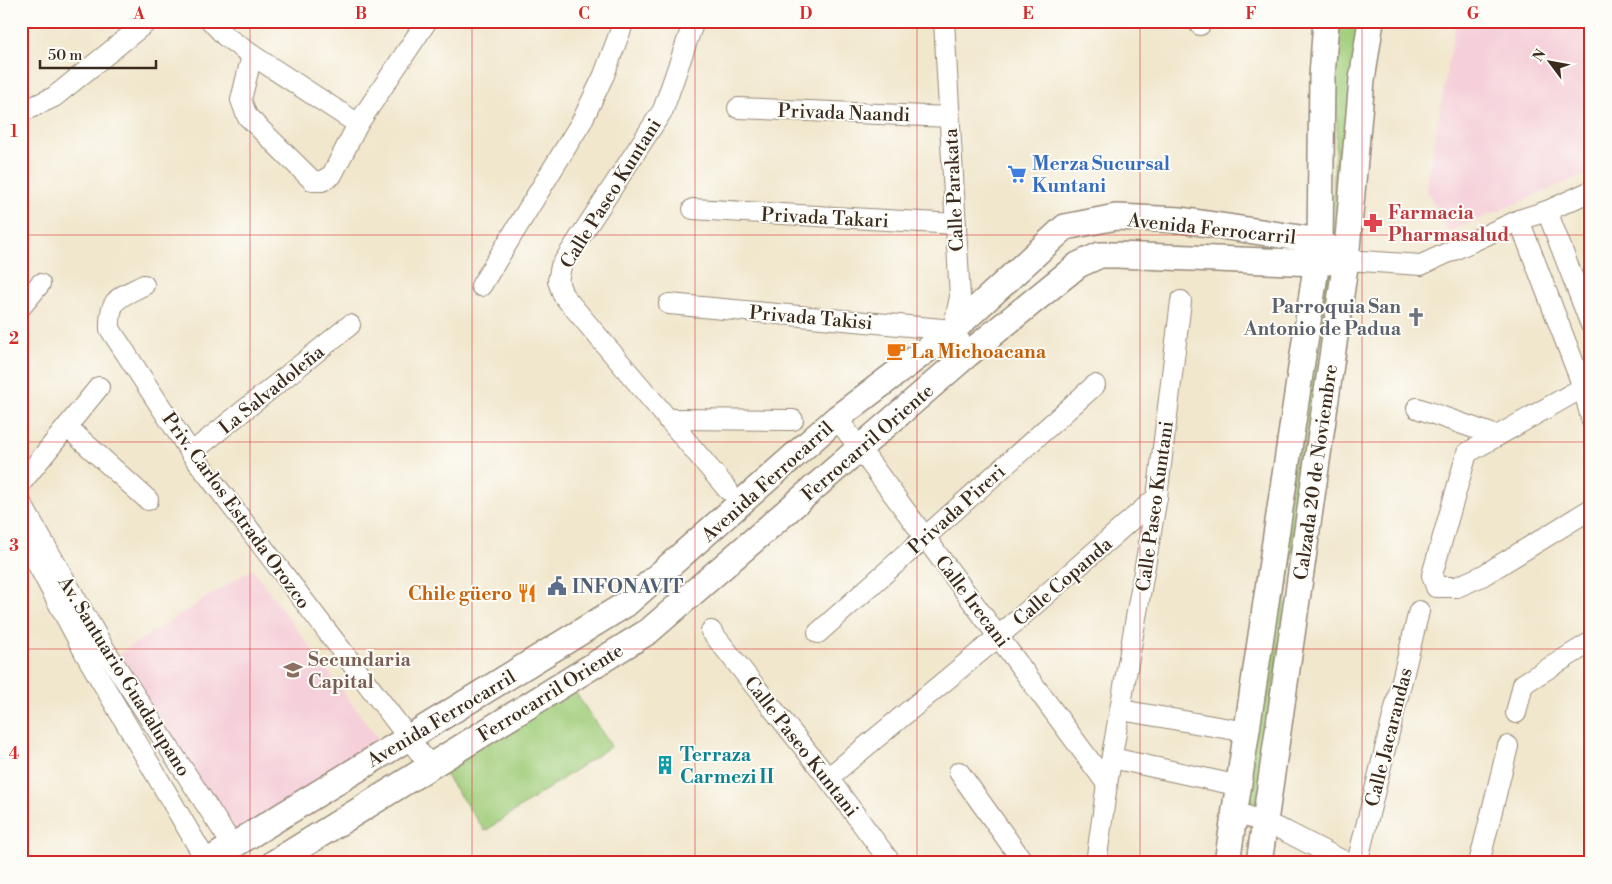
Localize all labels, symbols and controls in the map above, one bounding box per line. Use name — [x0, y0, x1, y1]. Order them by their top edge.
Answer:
text: A — [132, 4, 145, 24]
text: B — [355, 4, 367, 24]
text: C — [578, 4, 590, 24]
text: D — [800, 4, 813, 24]
text: E — [1022, 4, 1034, 24]
text: F — [1245, 4, 1257, 24]
text: G — [1467, 4, 1480, 24]
scale bar — [40, 38, 156, 70]
north arrow — [1524, 38, 1574, 88]
text: 50 m — [48, 46, 82, 65]
text: N — [1529, 46, 1550, 65]
street label: Privada Naandi — [777, 99, 911, 127]
street label: Calle Paseo Kuntani — [555, 114, 667, 273]
text: 1 — [10, 122, 18, 142]
street label: Calle Parakata — [939, 127, 969, 252]
place label: Merza Sucursal Kuntani — [1032, 152, 1170, 198]
supermarket icon: Merza Sucursal Kuntani — [1006, 163, 1028, 185]
place label: Farmacia Pharmasalud — [1388, 201, 1509, 247]
street label: Privada Takari — [760, 203, 890, 233]
street label: Avenida Ferrocarril — [1126, 208, 1298, 250]
pharmacy icon: Farmacia Pharmasalud — [1362, 212, 1384, 234]
place label: Parroquia San Antonio de Padua — [1243, 295, 1402, 341]
street label: Privada Takisi — [748, 301, 874, 335]
church icon: Parroquia San Antonio de Padua — [1405, 306, 1427, 328]
text: 2 — [9, 329, 19, 349]
street label: La Salvadoleña — [214, 340, 330, 440]
cafe icon: La Michoacana — [885, 340, 907, 362]
place label: La Michoacana — [911, 340, 1047, 364]
street label: Calzada 20 de Noviembre — [1289, 363, 1343, 582]
street label: Ferrocarril Oriente — [797, 379, 939, 507]
street label: Priv. Carlos Estrada Orozco — [157, 408, 316, 614]
street label: Avenida Ferrocarril — [696, 416, 839, 548]
street label: Calle Paseo Kuntani — [1131, 419, 1179, 593]
street label: Privada Pireri — [903, 460, 1010, 560]
street label: Calle Copanda — [1008, 532, 1117, 631]
text: 3 — [9, 536, 19, 556]
street label: Calle Irecani — [930, 551, 1015, 652]
street label: Av. Santuario Guadalupano — [52, 571, 196, 781]
public building icon: INFONAVIT — [546, 575, 568, 597]
place label: INFONAVIT — [572, 575, 684, 599]
place label: Chile güero — [408, 582, 512, 606]
restaurant icon: Chile güero — [516, 582, 538, 604]
street label: Ferrocarril Oriente — [473, 638, 628, 747]
place label: Secundaria Capital — [308, 648, 411, 694]
school or university icon: Secundaria Capital — [282, 659, 304, 681]
street label: Avenida Ferrocarril — [362, 665, 520, 773]
street label: Calle Jacarandas — [1360, 665, 1418, 809]
street label: Calle Paseo Kuntani — [739, 671, 864, 822]
place label: Terraza Carmezi II — [680, 743, 775, 789]
text: 4 — [9, 744, 20, 764]
building icon: Terraza Carmezi II — [654, 754, 676, 776]

